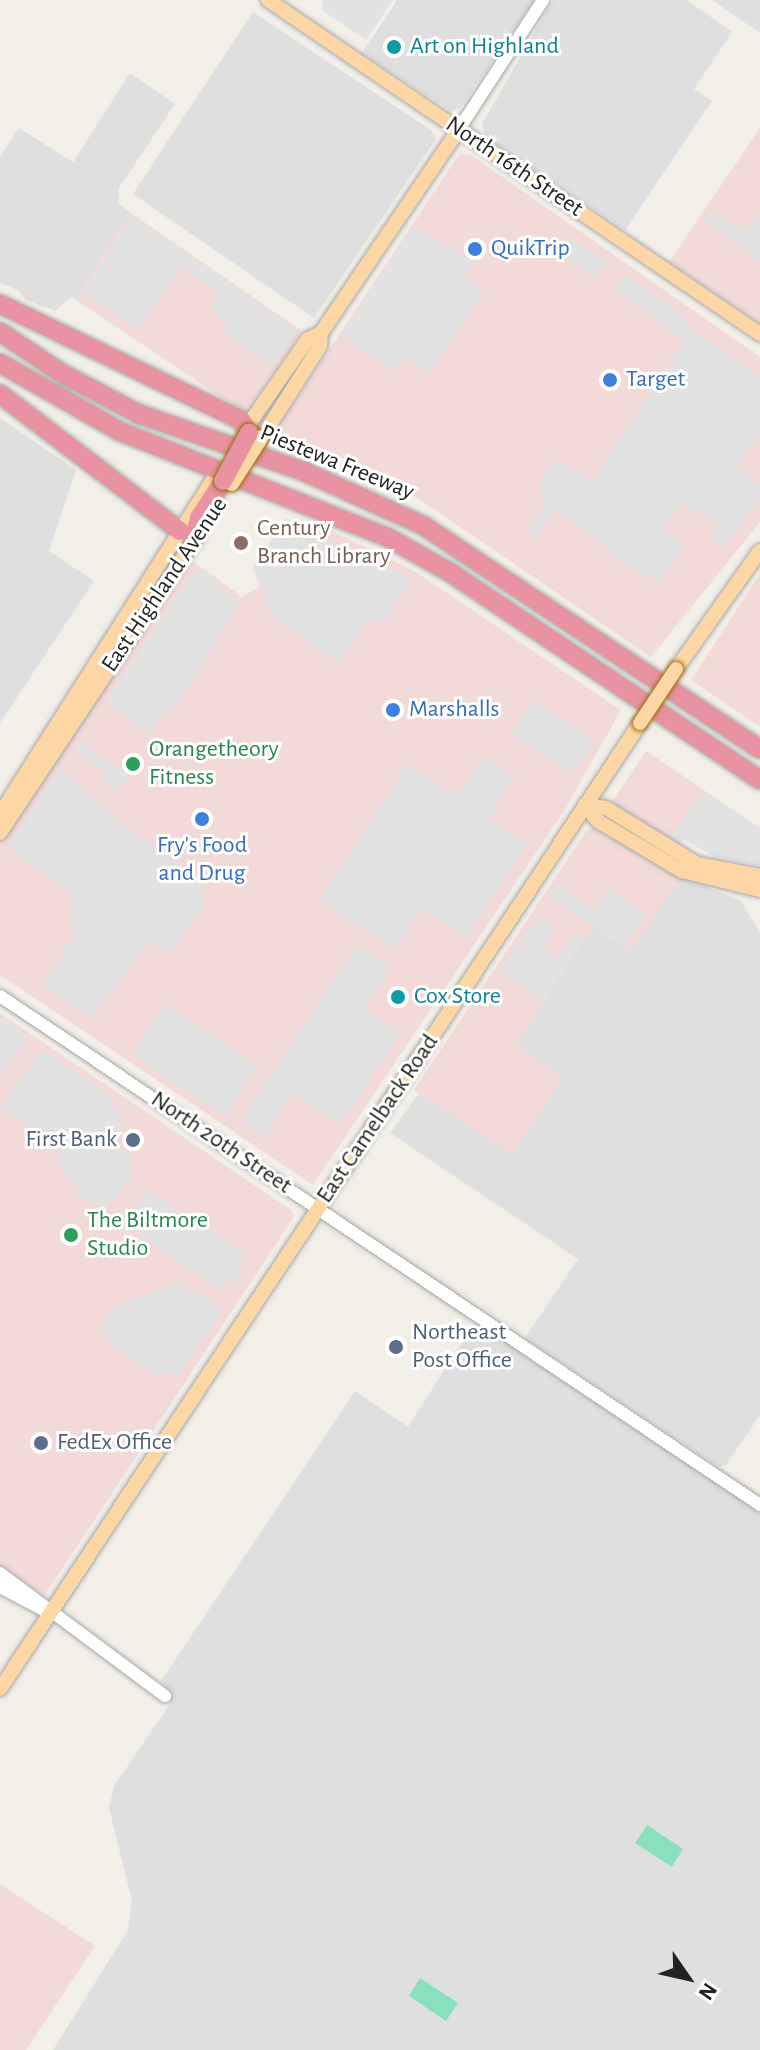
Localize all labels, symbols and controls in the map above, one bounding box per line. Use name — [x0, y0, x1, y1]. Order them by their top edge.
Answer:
place label: Art on Highland — [410, 33, 559, 61]
marker: Art on Highland — [385, 38, 403, 56]
street label: North 16th Street — [440, 110, 588, 224]
place label: QuikTrip — [491, 235, 570, 263]
marker: QuikTrip — [466, 240, 484, 258]
place label: Target — [626, 366, 685, 394]
marker: Target — [601, 371, 619, 389]
street label: Piestewa Freeway — [256, 419, 418, 507]
street label: East Highland Avenue — [96, 492, 234, 678]
place label: Century Branch Library — [257, 515, 391, 571]
marker: Century Branch Library — [232, 534, 250, 552]
place label: Marshalls — [409, 696, 499, 724]
marker: Marshalls — [384, 701, 402, 719]
place label: Orangetheory Fitness — [149, 736, 279, 792]
marker: Orangetheory Fitness — [124, 755, 142, 773]
marker: Fry's Food and Drug — [193, 810, 211, 828]
place label: Fry's Food and Drug — [157, 832, 247, 888]
place label: Cox Store — [414, 983, 501, 1011]
marker: Cox Store — [389, 988, 407, 1006]
street label: East Camelback Road — [311, 1029, 445, 1209]
street label: North 20th Street — [145, 1085, 297, 1201]
place label: First Bank — [25, 1126, 117, 1154]
marker: First Bank — [124, 1131, 142, 1149]
place label: The Biltmore Studio — [87, 1207, 208, 1263]
marker: The Biltmore Studio — [62, 1226, 80, 1244]
place label: Northeast Post Office — [412, 1319, 512, 1375]
marker: Northeast Post Office — [387, 1338, 405, 1356]
place label: FedEx Office — [57, 1429, 172, 1457]
marker: FedEx Office — [32, 1434, 50, 1452]
north arrow — [648, 1938, 728, 2018]
text: N — [695, 1979, 721, 2004]

